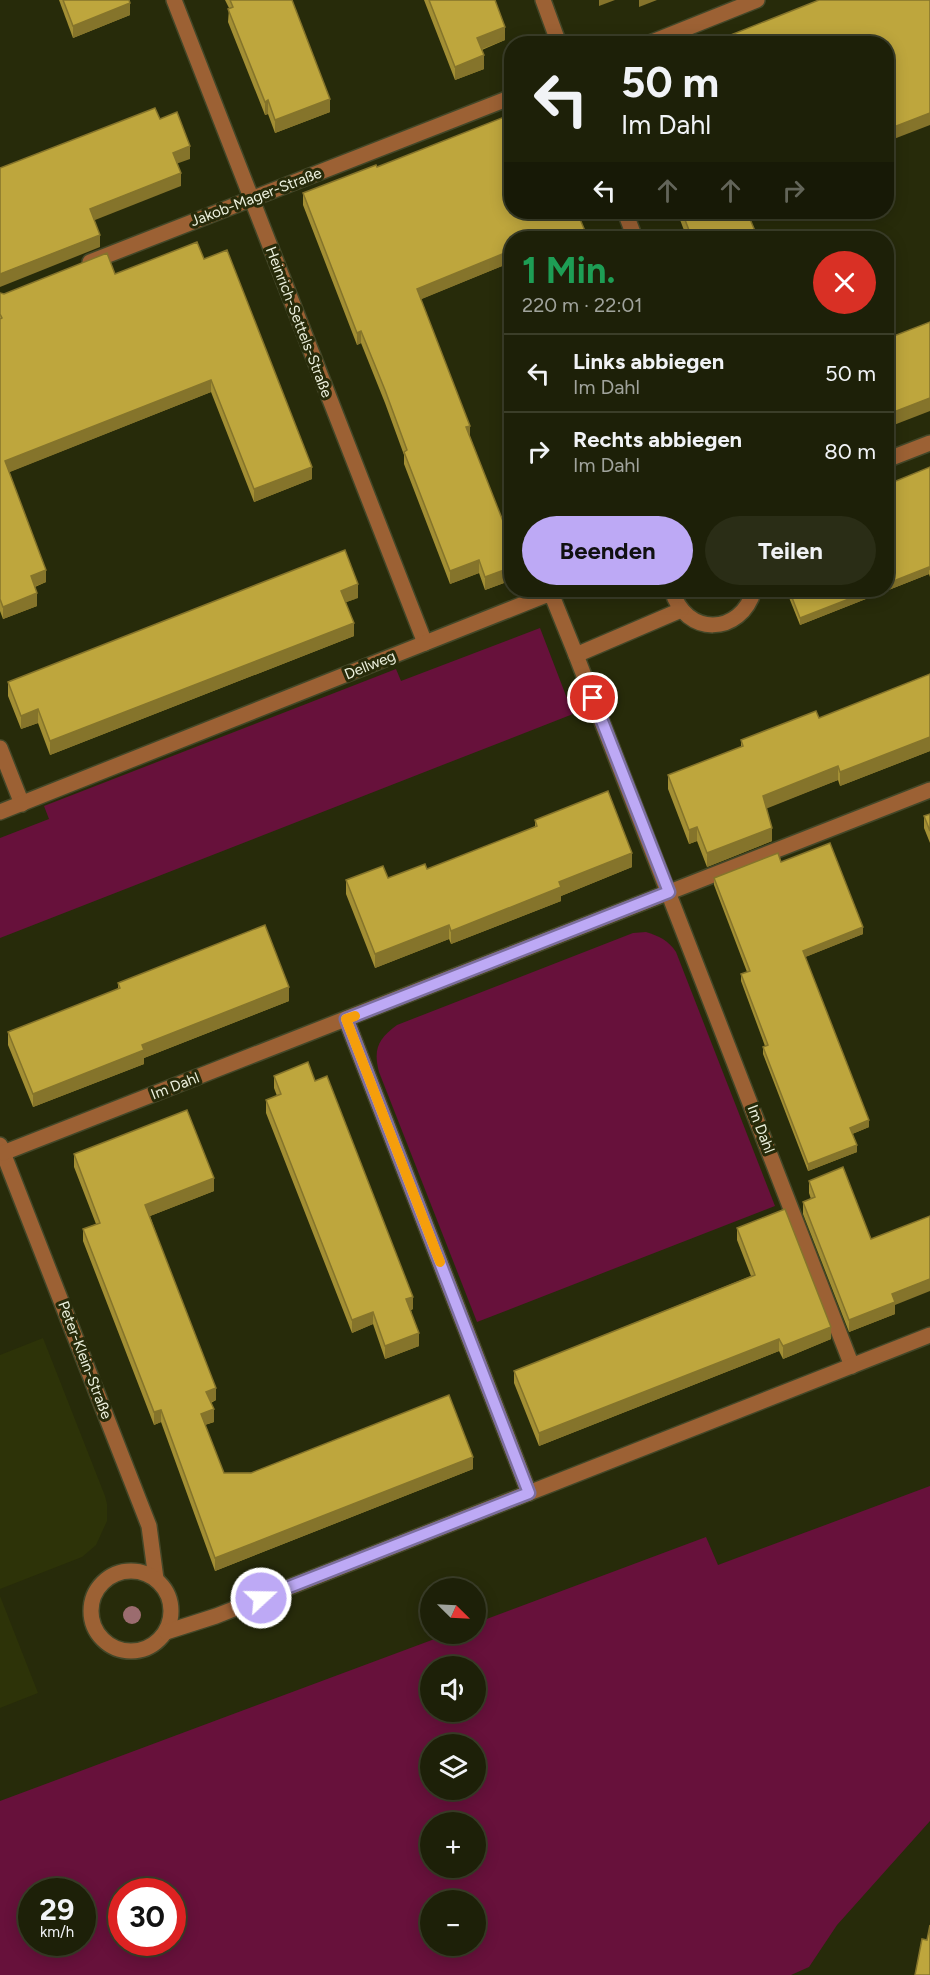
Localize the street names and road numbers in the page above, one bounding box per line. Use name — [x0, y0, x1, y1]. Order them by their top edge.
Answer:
street label: Jakob-Mager-Straße — [188, 164, 324, 230]
street label: Heinrich-Settels-Straße — [262, 244, 336, 400]
street label: Dellweg — [342, 647, 398, 683]
street label: Im Dahl — [148, 1069, 202, 1103]
street label: Im Dahl — [744, 1102, 778, 1156]
street label: Peter-Klein-Straße — [54, 1298, 116, 1422]

